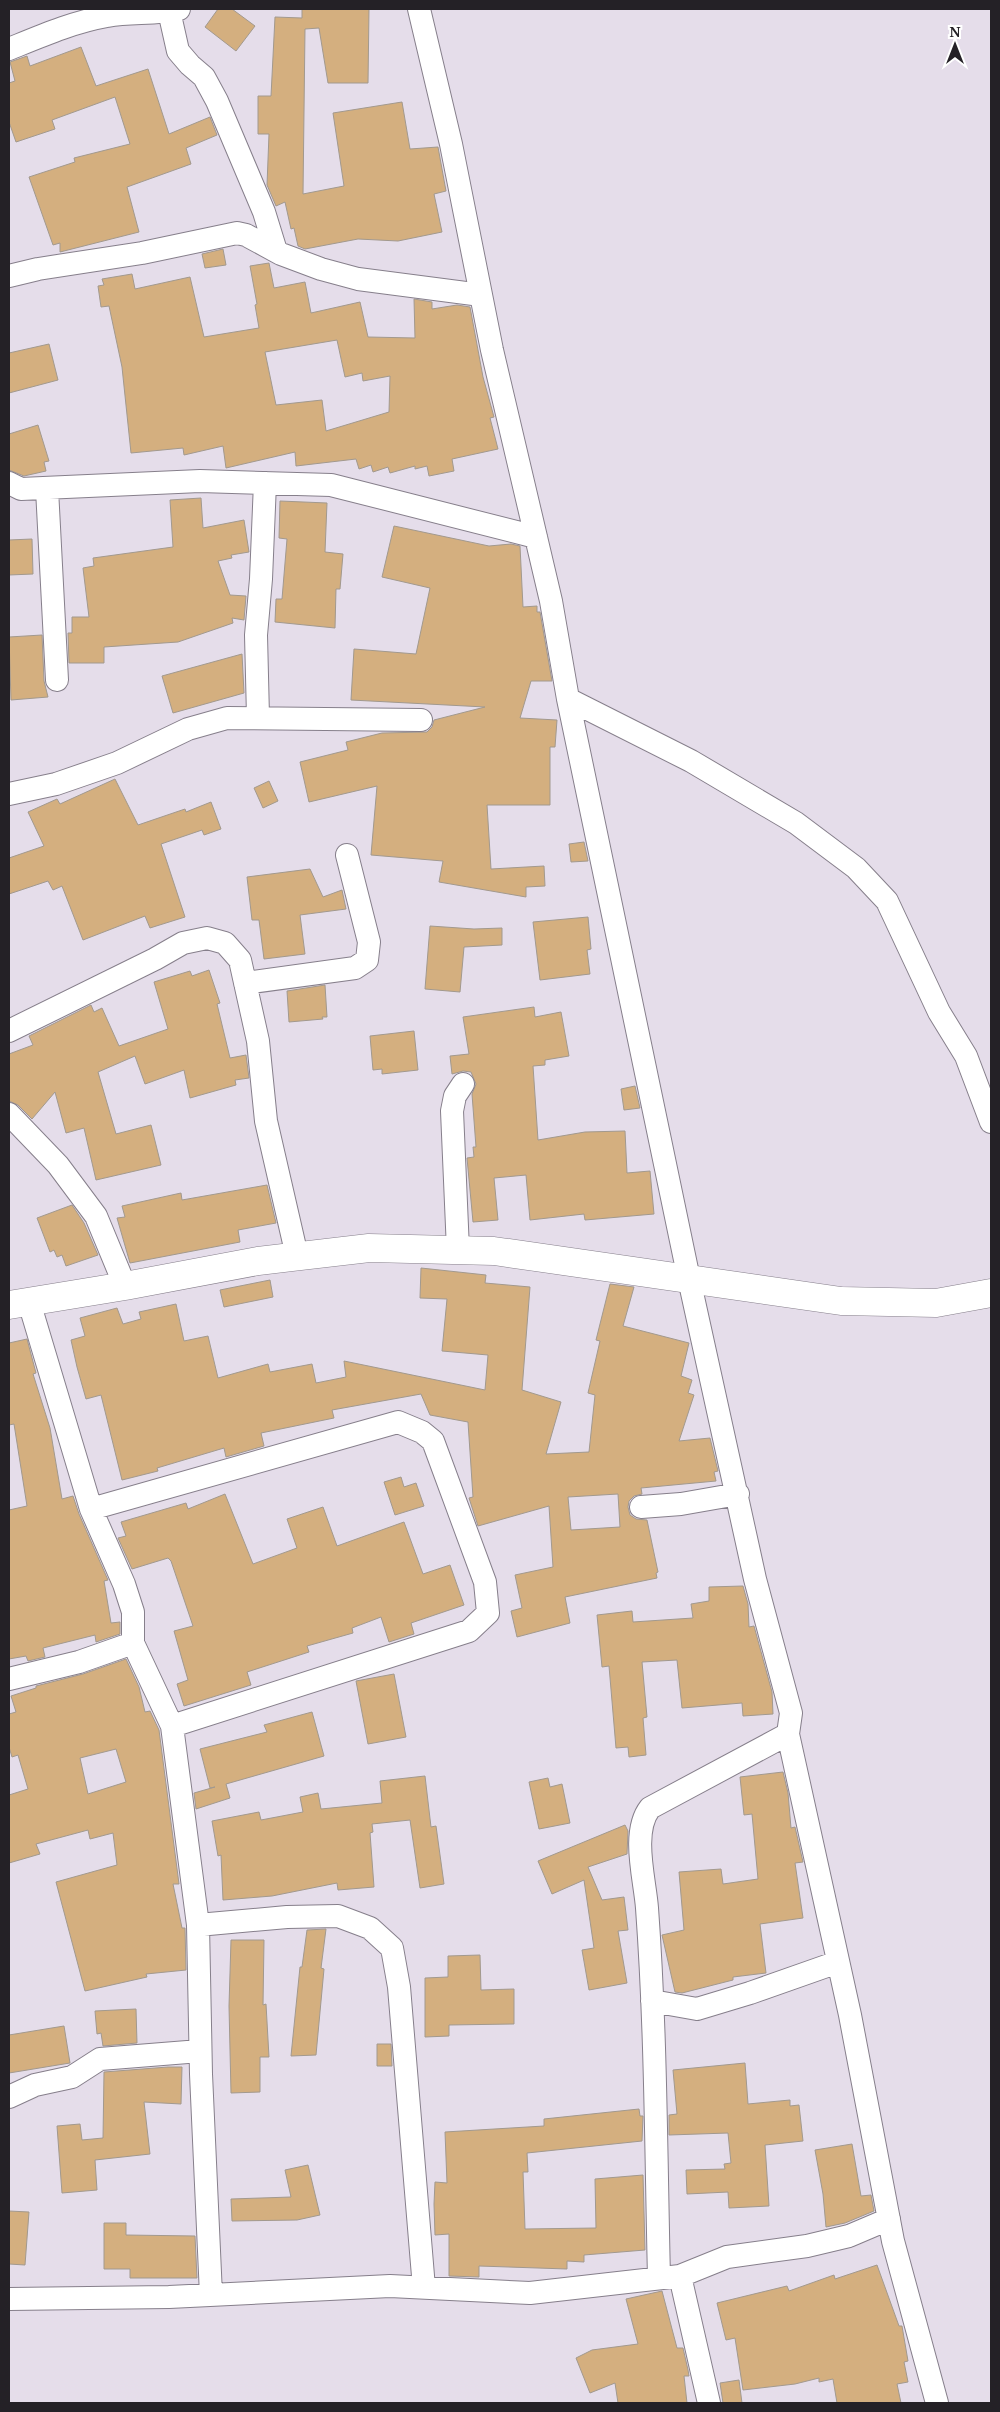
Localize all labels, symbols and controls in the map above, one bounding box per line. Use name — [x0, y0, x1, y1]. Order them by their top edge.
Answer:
north arrow — [930, 20, 980, 70]
text: N — [949, 22, 961, 41]

